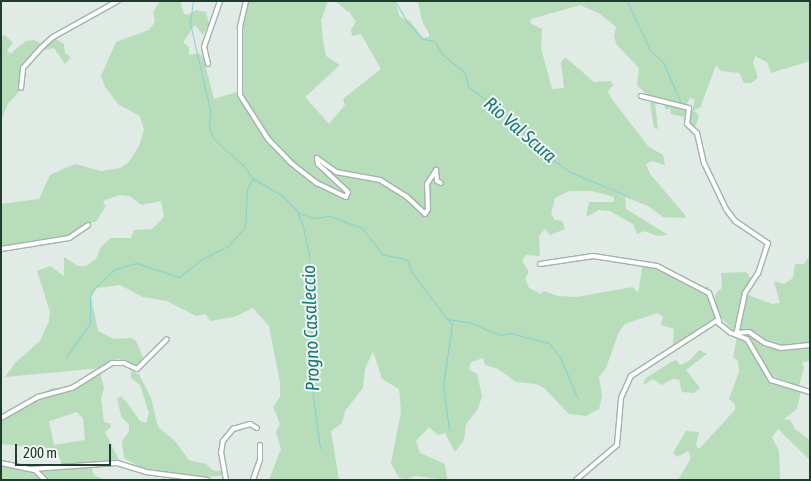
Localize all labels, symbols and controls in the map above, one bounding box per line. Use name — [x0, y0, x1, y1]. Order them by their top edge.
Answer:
water label: Rio Val Scura — [479, 92, 561, 168]
water label: Progno Casaleccio — [297, 265, 325, 391]
scale bar — [18, 434, 114, 466]
text: 200 m — [23, 444, 57, 461]

